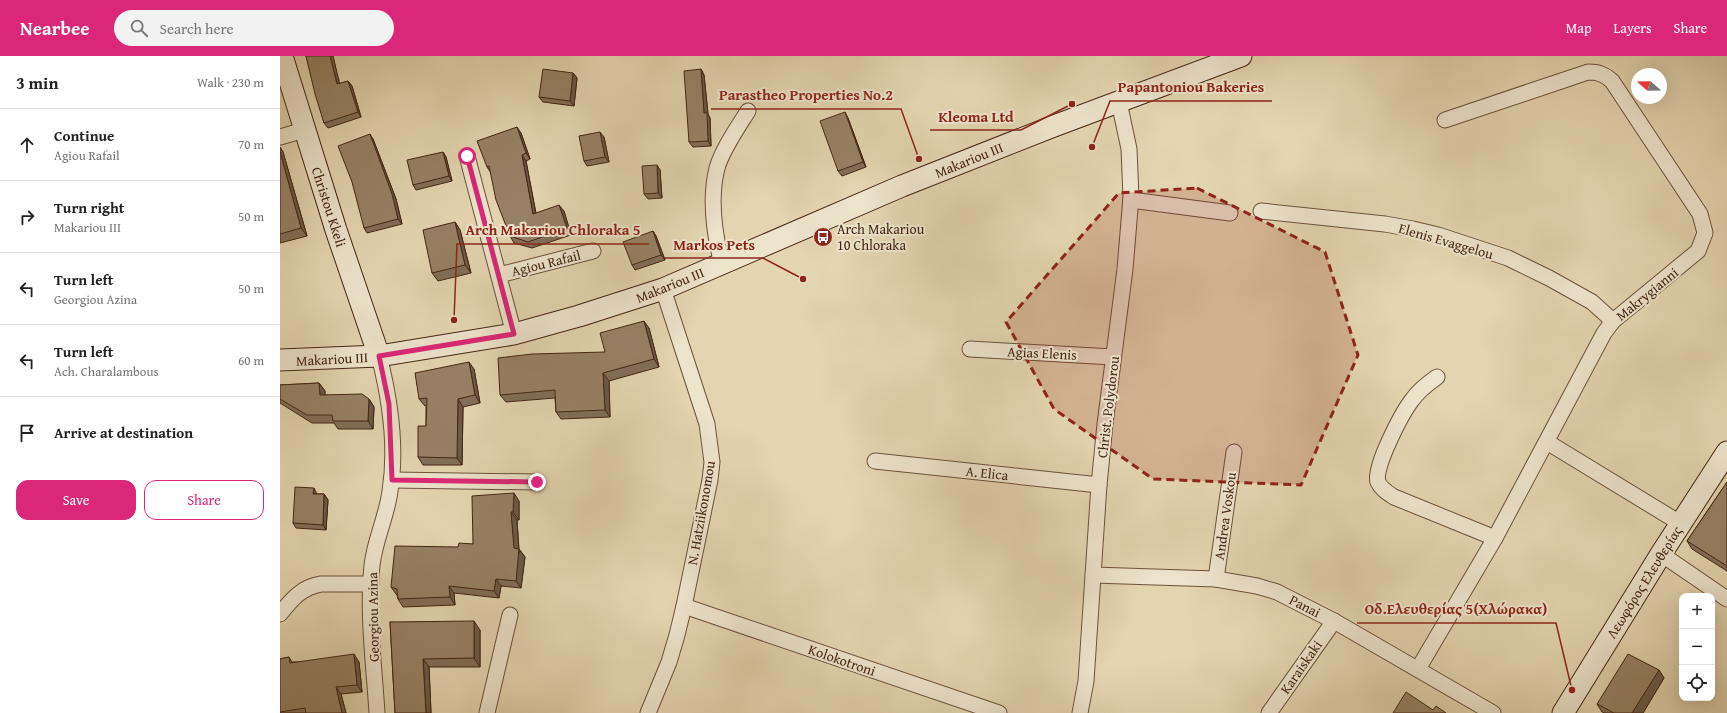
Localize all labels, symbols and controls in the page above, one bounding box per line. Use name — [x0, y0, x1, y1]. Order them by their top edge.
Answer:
search box — [114, 10, 394, 46]
text: Nearbee — [20, 14, 90, 42]
icon: search — [128, 17, 150, 39]
text: Search here — [160, 18, 234, 39]
text: Map — [1566, 18, 1592, 38]
text: Layers — [1614, 18, 1652, 38]
text: Share — [1674, 18, 1707, 38]
north arrow — [1631, 68, 1667, 104]
text: 3 min — [16, 70, 58, 95]
text: Walk · 230 m — [197, 73, 264, 92]
callout: Papantoniou Bakeries — [1110, 74, 1272, 101]
text: Papantoniou Bakeries — [1118, 76, 1264, 97]
callout: Parastheo Properties No.2 — [711, 82, 901, 109]
text: Parastheo Properties No.2 — [719, 84, 893, 105]
callout: Kleoma Ltd — [930, 103, 1021, 130]
text: Kleoma Ltd — [938, 106, 1014, 127]
text: Continue — [54, 125, 115, 146]
icon: ahead — [16, 134, 38, 156]
text: 70 m — [238, 135, 264, 154]
street label: Makariou III — [932, 137, 1006, 183]
text: Agiou Rafail — [54, 146, 120, 165]
route start — [458, 147, 476, 165]
street label: Christou Kkeli — [307, 164, 351, 250]
text: Turn right — [54, 197, 125, 218]
icon: right — [16, 206, 38, 228]
text: 50 m — [238, 207, 264, 226]
callout: Arch Makariou Chloraka 5 — [457, 217, 649, 244]
text: Makariou III — [54, 218, 121, 237]
street label: Elenis Evaggelou — [1396, 218, 1496, 264]
text: Arch Makariou Chloraka 5 — [465, 219, 641, 240]
place label: Arch Makariou 10 Chloraka — [837, 219, 925, 255]
bus stop icon: Arch Makariou 10 Chloraka — [812, 226, 834, 248]
callout: Markos Pets — [665, 231, 763, 258]
text: Markos Pets — [673, 234, 755, 255]
street label: Agiou Rafail — [509, 245, 583, 281]
street label: Makariou III — [633, 262, 707, 308]
street label: Makrygianni — [1612, 263, 1683, 325]
text: Turn left — [54, 269, 113, 290]
icon: left — [16, 278, 38, 300]
text: 50 m — [238, 279, 264, 298]
text: Georgiou Azina — [54, 290, 137, 309]
text: Turn left — [54, 341, 113, 362]
street label: Agias Elenis — [1007, 341, 1077, 365]
street label: Makariou III — [295, 347, 369, 371]
icon: left — [16, 350, 38, 372]
text: 60 m — [238, 351, 264, 370]
street label: Christ. Polydorou — [1092, 354, 1124, 459]
text: Ach. Charalambous — [54, 362, 159, 381]
icon: arrive — [16, 422, 38, 444]
text: Arrive at destination — [54, 422, 193, 443]
street label: N. Hatziikonomou — [682, 459, 720, 567]
street label: A. Elica — [965, 461, 1010, 485]
street label: Andrea Voskou — [1209, 471, 1241, 561]
route end — [528, 473, 546, 491]
button: Save — [16, 480, 136, 520]
button: Share — [144, 480, 264, 520]
street label: Λεωφόρος Ελευθερίας — [1601, 522, 1687, 642]
street label: Georgiou Azina — [362, 572, 384, 662]
street label: Panai — [1286, 590, 1324, 622]
map controls — [1679, 593, 1715, 701]
button: + — [1679, 593, 1715, 629]
callout: Οδ.Ελευθερίας 5(Χλώρακα) — [1357, 596, 1556, 623]
text: Οδ.Ελευθερίας 5(Χλώρακα) — [1365, 598, 1547, 619]
button: − — [1679, 629, 1715, 665]
street label: Karaiskaki — [1275, 636, 1327, 698]
street label: Kolokotroni — [806, 639, 878, 681]
button: locate — [1679, 665, 1715, 701]

